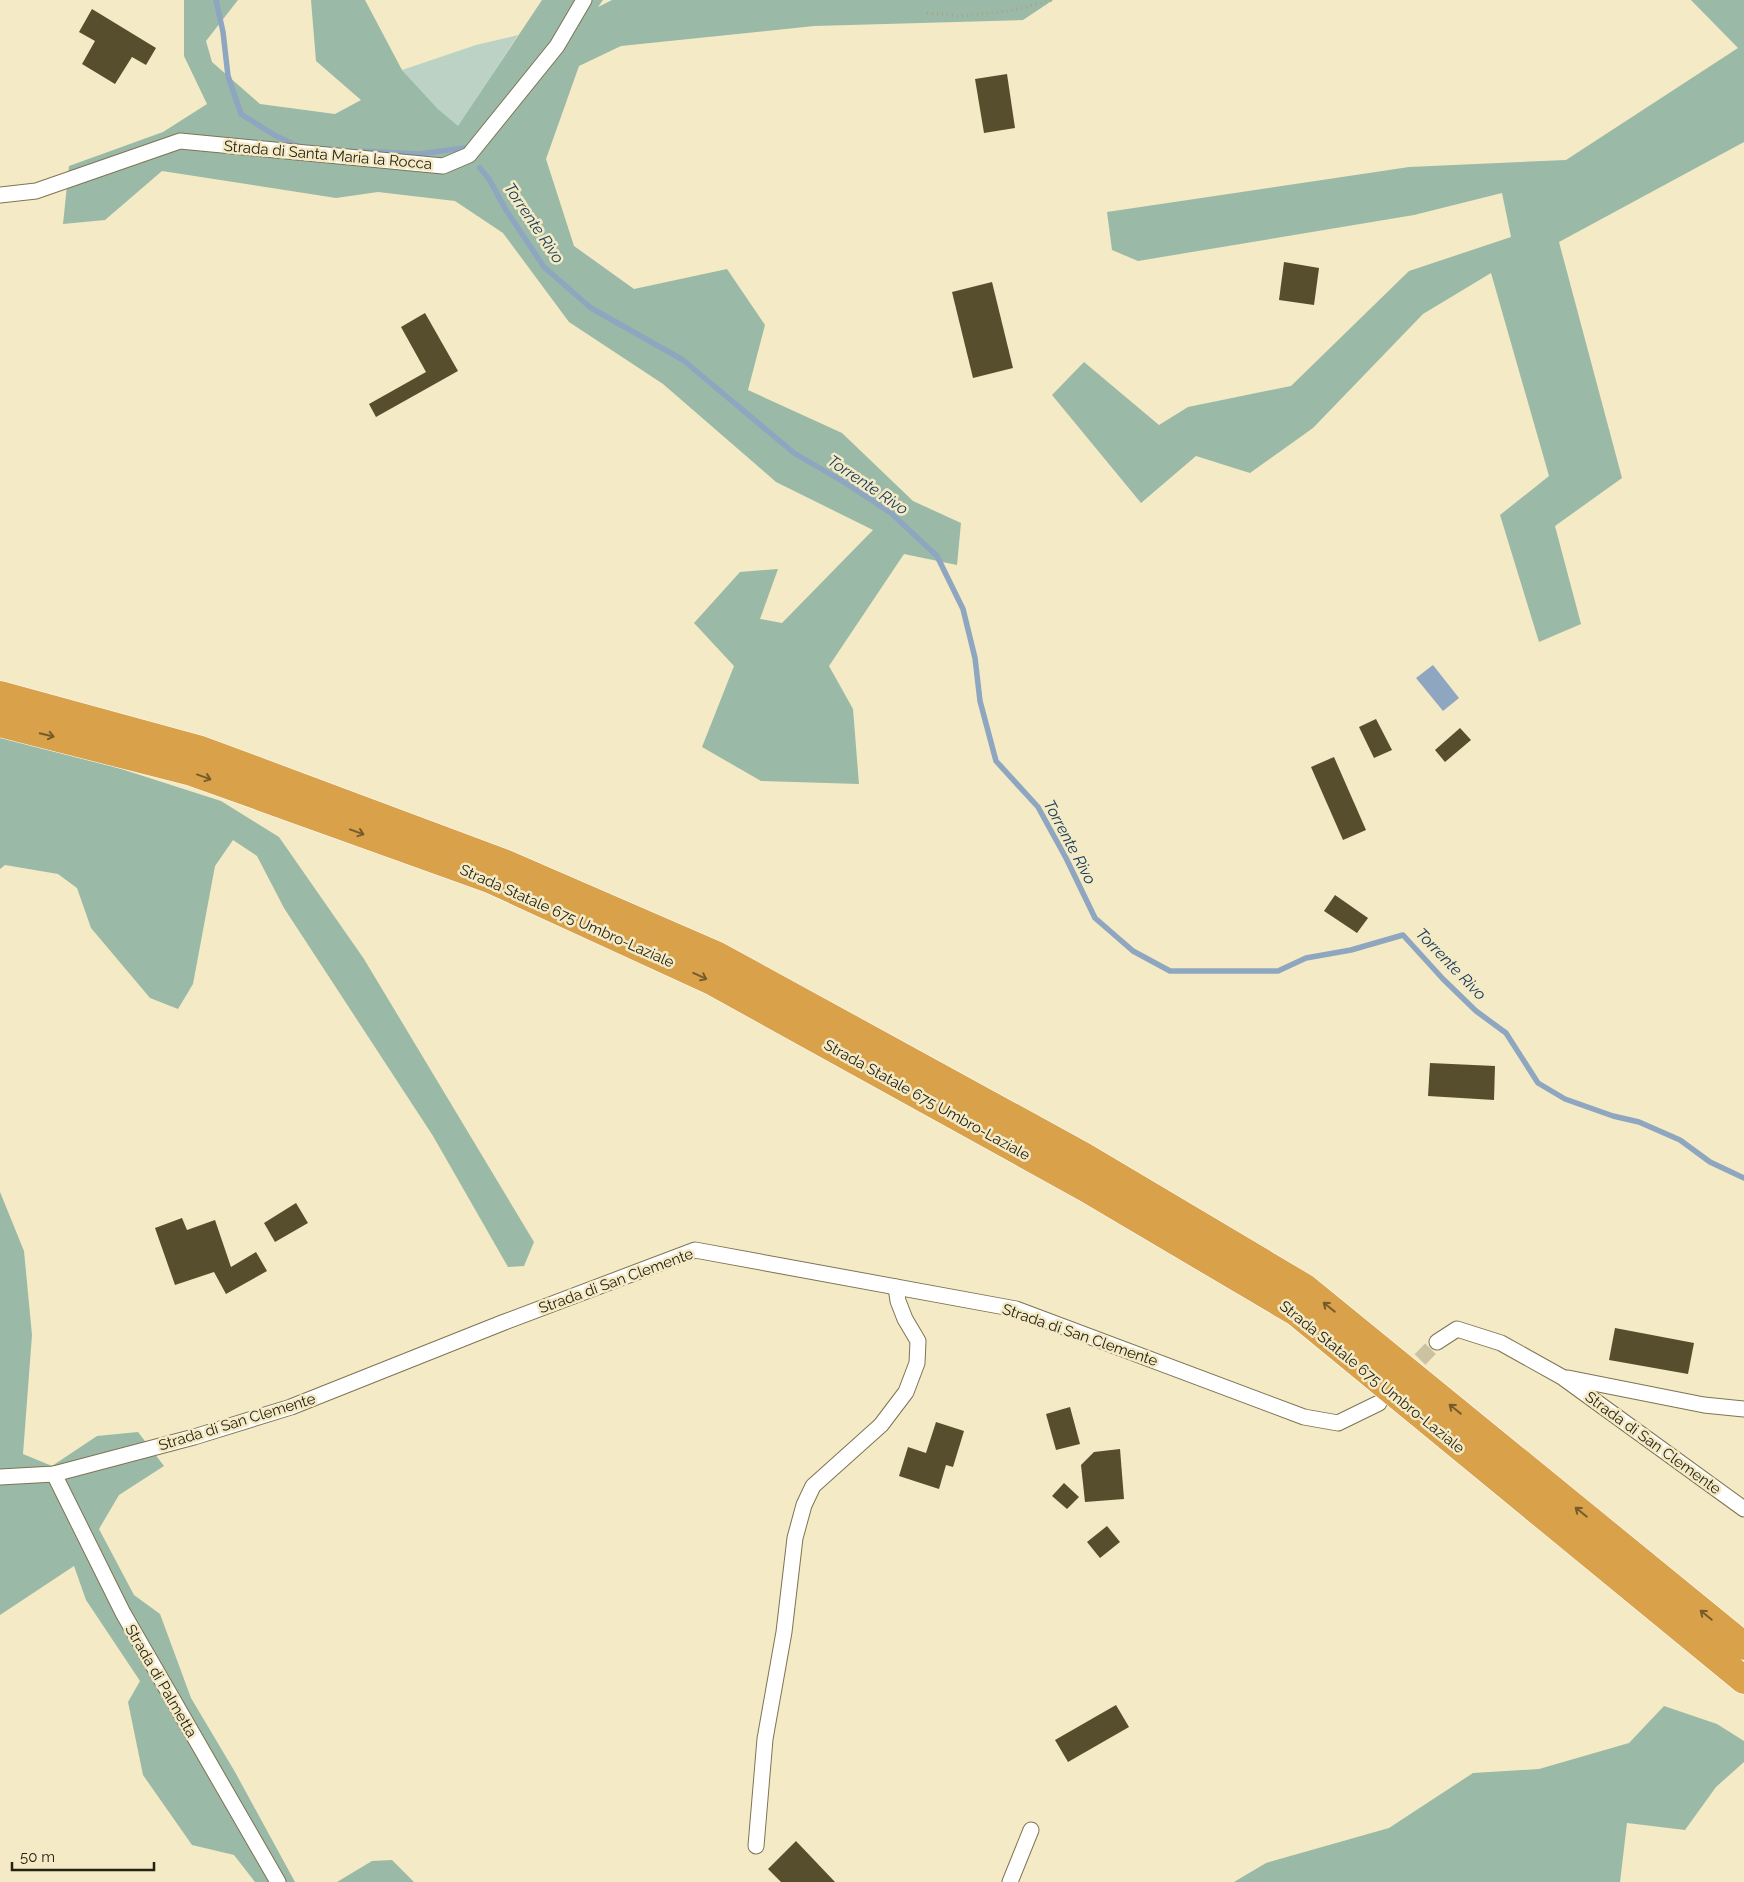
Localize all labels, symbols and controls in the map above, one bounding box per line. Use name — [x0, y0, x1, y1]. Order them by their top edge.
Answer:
street label: Strada di Santa Maria la Rocca — [223, 137, 433, 173]
water label: Torrente Rivo — [500, 179, 568, 267]
water label: Torrente Rivo — [824, 451, 912, 519]
one-way arrow — [39, 731, 55, 740]
one-way arrow — [196, 773, 211, 782]
water label: Torrente Rivo — [1040, 797, 1100, 887]
one-way arrow — [349, 828, 364, 837]
street label: Strada Statale 675 Umbro-Laziale — [457, 860, 677, 972]
water label: Torrente Rivo — [1412, 924, 1490, 1004]
one-way arrow — [692, 971, 707, 981]
street label: Strada Statale 675 Umbro-Laziale — [821, 1036, 1033, 1164]
street label: Strada di San Clemente — [536, 1245, 696, 1317]
street label: Strada Statale 675 Umbro-Laziale — [1276, 1297, 1468, 1457]
street label: Strada di San Clemente — [1000, 1300, 1160, 1370]
one-way arrow — [1323, 1301, 1336, 1312]
street label: Strada di San Clemente — [1582, 1388, 1724, 1498]
street label: Strada di San Clemente — [156, 1389, 318, 1454]
one-way arrow — [1448, 1404, 1461, 1415]
one-way arrow — [1574, 1507, 1587, 1518]
one-way arrow — [1700, 1610, 1713, 1621]
street label: Strada di Palmetta — [121, 1621, 201, 1741]
scale bar — [12, 1840, 155, 1872]
text: 50 m — [20, 1848, 55, 1866]

